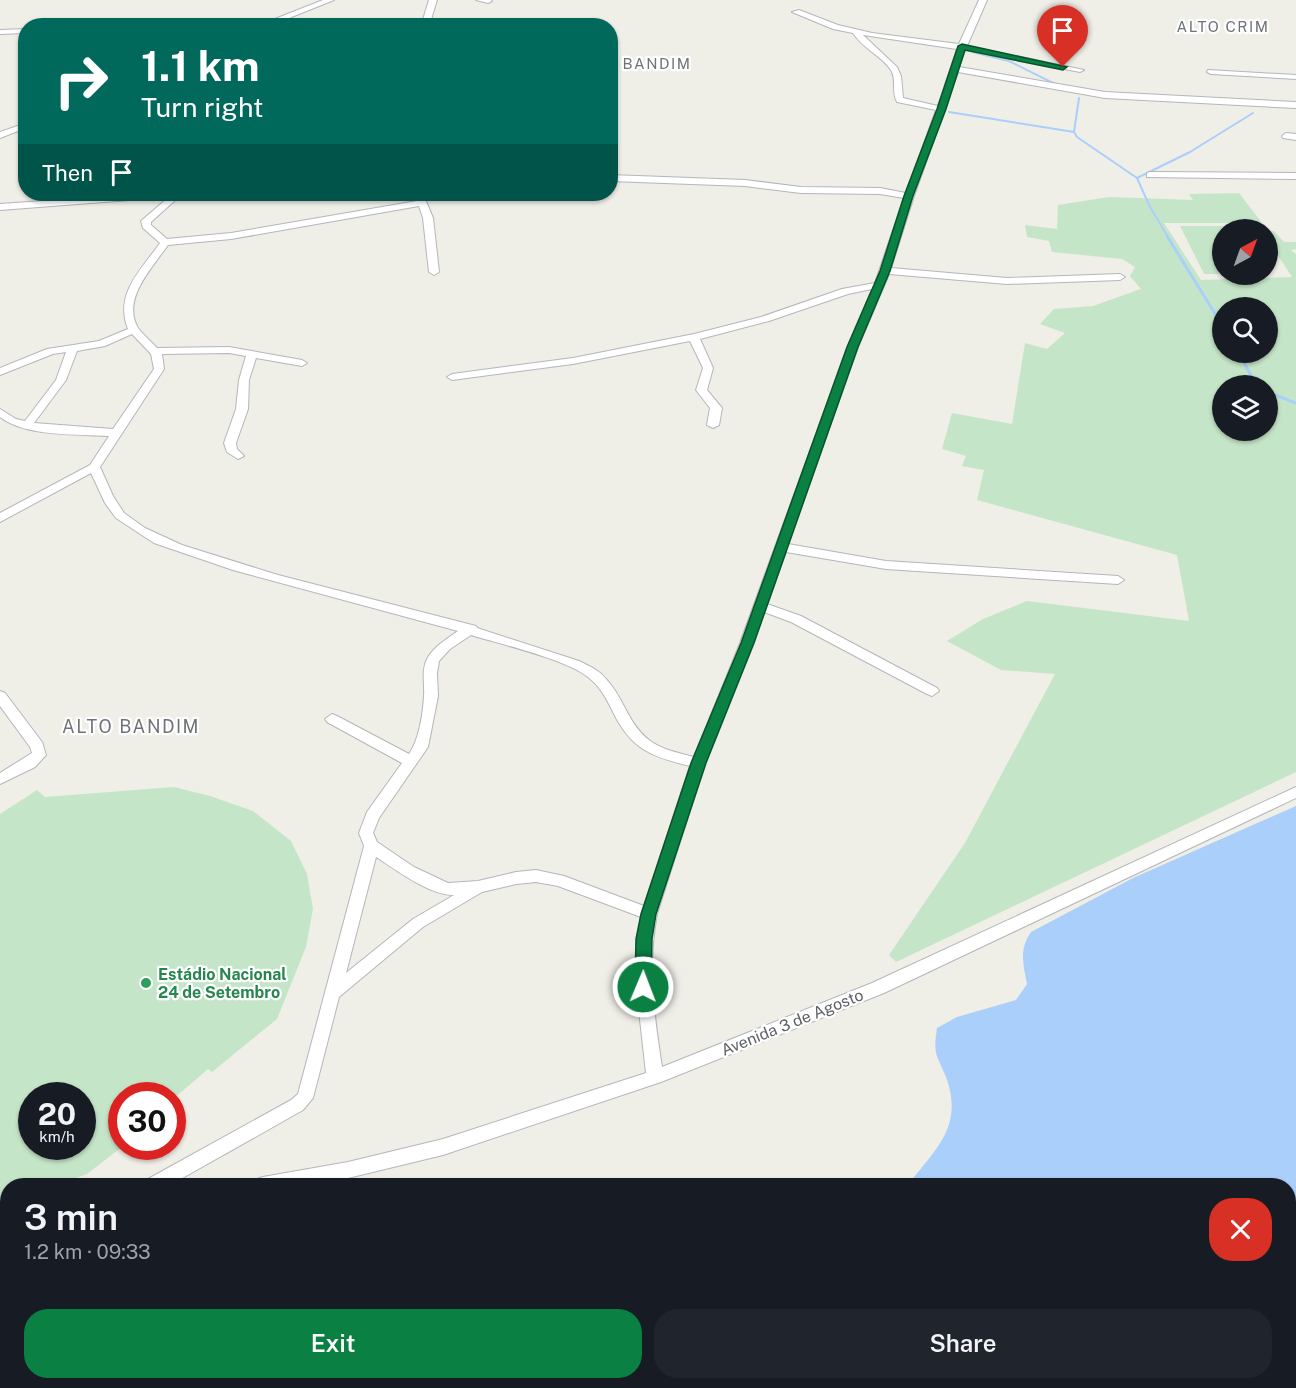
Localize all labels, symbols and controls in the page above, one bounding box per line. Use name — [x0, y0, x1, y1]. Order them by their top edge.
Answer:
pin — [1037, 5, 1088, 67]
icon: arrive — [1046, 14, 1079, 47]
district label: ALTO CRIM — [1177, 18, 1269, 35]
text: 1.1 km — [141, 41, 260, 90]
icon: right — [42, 42, 120, 120]
district label: BANDIM — [623, 55, 691, 72]
text: Turn right — [141, 91, 264, 123]
icon: arrive — [105, 156, 138, 189]
text: Then — [42, 160, 93, 186]
north arrow — [1212, 219, 1278, 285]
map controls — [1212, 219, 1278, 441]
button: search — [1212, 297, 1278, 363]
button: layers — [1212, 375, 1278, 441]
district label: ALTO BANDIM — [62, 716, 200, 737]
position arrow — [611, 955, 675, 1019]
place label: Estádio Nacional 24 de Setembro — [158, 965, 286, 1002]
marker: Estádio Nacional 24 de Setembro — [139, 976, 153, 990]
street label: Avenida 3 de Agosto — [718, 985, 866, 1060]
speed limit sign: 30 — [108, 1082, 186, 1160]
text: 20 — [38, 1096, 76, 1132]
text: km/h — [39, 1128, 75, 1145]
text: 3 min — [24, 1196, 118, 1238]
button: close — [1209, 1198, 1272, 1261]
text: 1.2 km · 09:33 — [24, 1240, 151, 1264]
button: Exit — [24, 1309, 642, 1378]
button: Share — [654, 1309, 1272, 1378]

